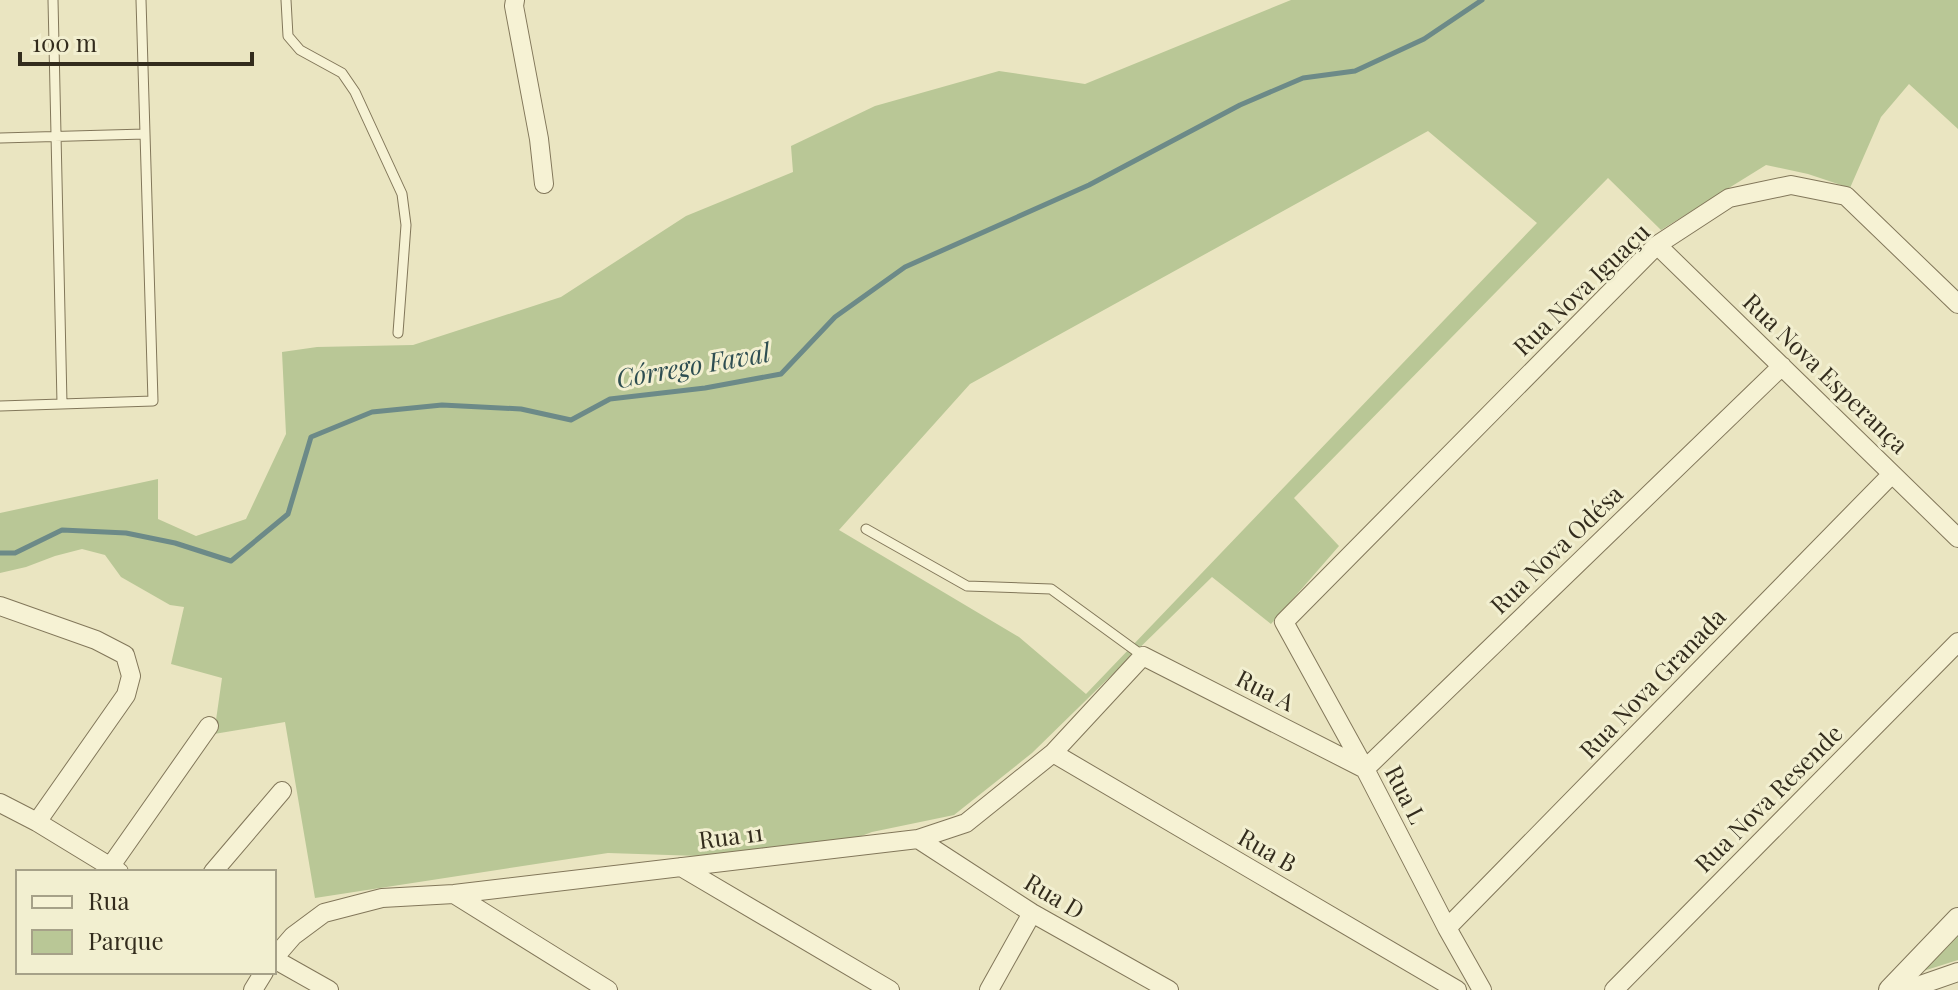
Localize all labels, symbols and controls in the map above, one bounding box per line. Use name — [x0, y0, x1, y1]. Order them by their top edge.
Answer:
scale bar — [20, 16, 252, 66]
text: 100 m — [32, 26, 97, 58]
street label: Rua Nova Iguaçu — [1505, 215, 1656, 362]
street label: Rua Nova Esperança — [1737, 285, 1916, 460]
water label: Córrego Faval — [613, 333, 774, 395]
street label: Rua Nova Odésa — [1482, 477, 1629, 620]
street label: Rua Nova Granada — [1571, 600, 1732, 765]
street label: Rua A — [1231, 661, 1301, 718]
street label: Rua Nova Resende — [1687, 717, 1848, 878]
street label: Rua L — [1379, 760, 1435, 829]
street label: Rua 11 — [697, 815, 765, 855]
street label: Rua B — [1233, 820, 1303, 879]
street label: Rua D — [1019, 865, 1091, 926]
legend — [16, 870, 276, 974]
text: Rua — [88, 884, 129, 916]
text: Parque — [88, 924, 164, 956]

